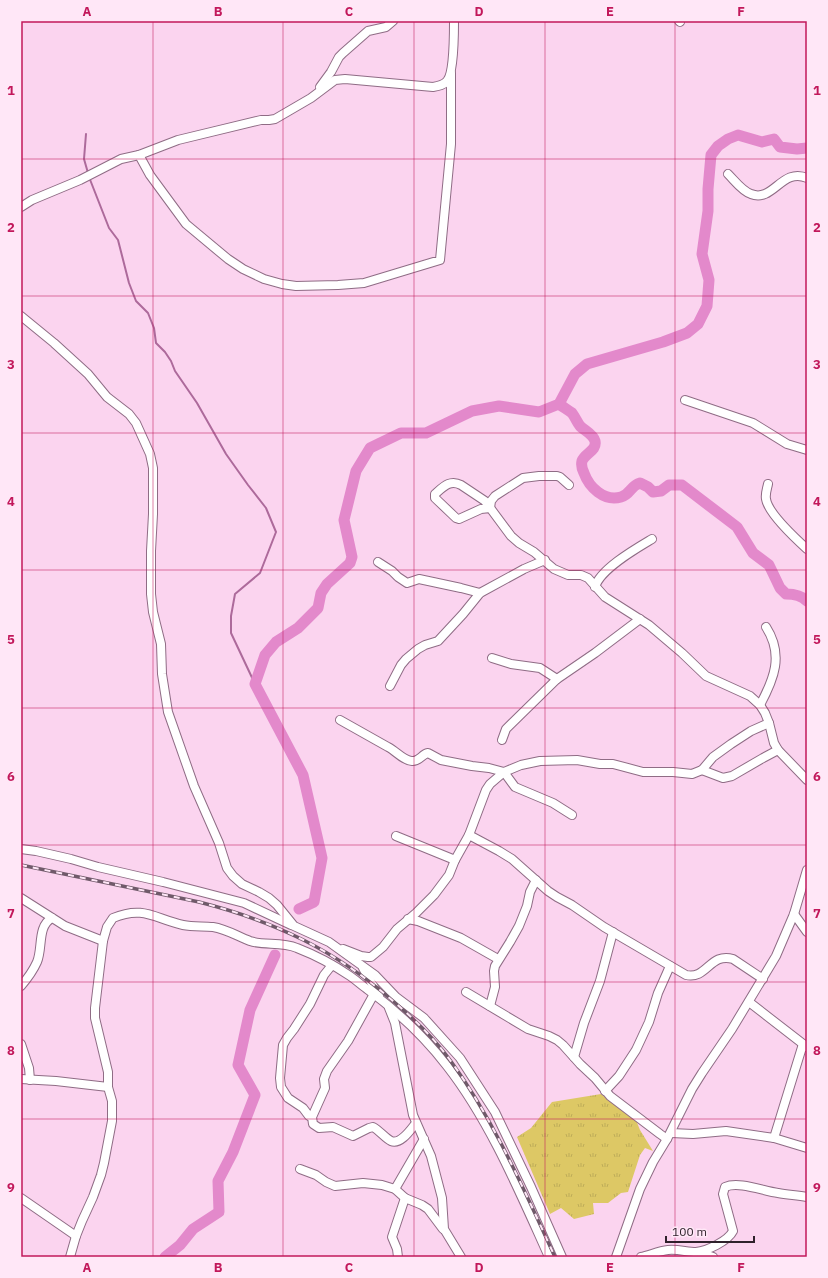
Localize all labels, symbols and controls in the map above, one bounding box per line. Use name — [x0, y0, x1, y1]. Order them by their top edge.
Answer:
text: A — [83, 3, 92, 20]
text: B — [214, 3, 223, 20]
text: C — [345, 3, 354, 20]
text: D — [474, 3, 484, 20]
text: E — [606, 3, 614, 20]
text: F — [737, 3, 745, 20]
text: 1 — [7, 82, 15, 99]
text: 1 — [813, 82, 821, 99]
text: 2 — [7, 219, 15, 236]
text: 2 — [813, 219, 821, 236]
text: 3 — [7, 356, 15, 373]
text: 3 — [813, 356, 821, 373]
text: 4 — [7, 493, 15, 510]
text: 4 — [813, 493, 821, 510]
text: 5 — [7, 631, 15, 648]
text: 5 — [813, 631, 821, 648]
text: 6 — [7, 768, 15, 785]
text: 6 — [813, 768, 821, 785]
text: 7 — [7, 905, 15, 922]
text: 7 — [813, 905, 821, 922]
text: 8 — [7, 1042, 15, 1059]
text: 8 — [813, 1042, 821, 1059]
text: 9 — [7, 1179, 15, 1196]
text: 9 — [813, 1179, 821, 1196]
scale bar — [666, 1218, 754, 1244]
text: 100 m — [672, 1224, 707, 1239]
text: A — [83, 1259, 92, 1276]
text: B — [214, 1259, 223, 1276]
text: C — [345, 1259, 354, 1276]
text: D — [474, 1259, 484, 1276]
text: E — [606, 1259, 614, 1276]
text: F — [737, 1259, 745, 1276]

